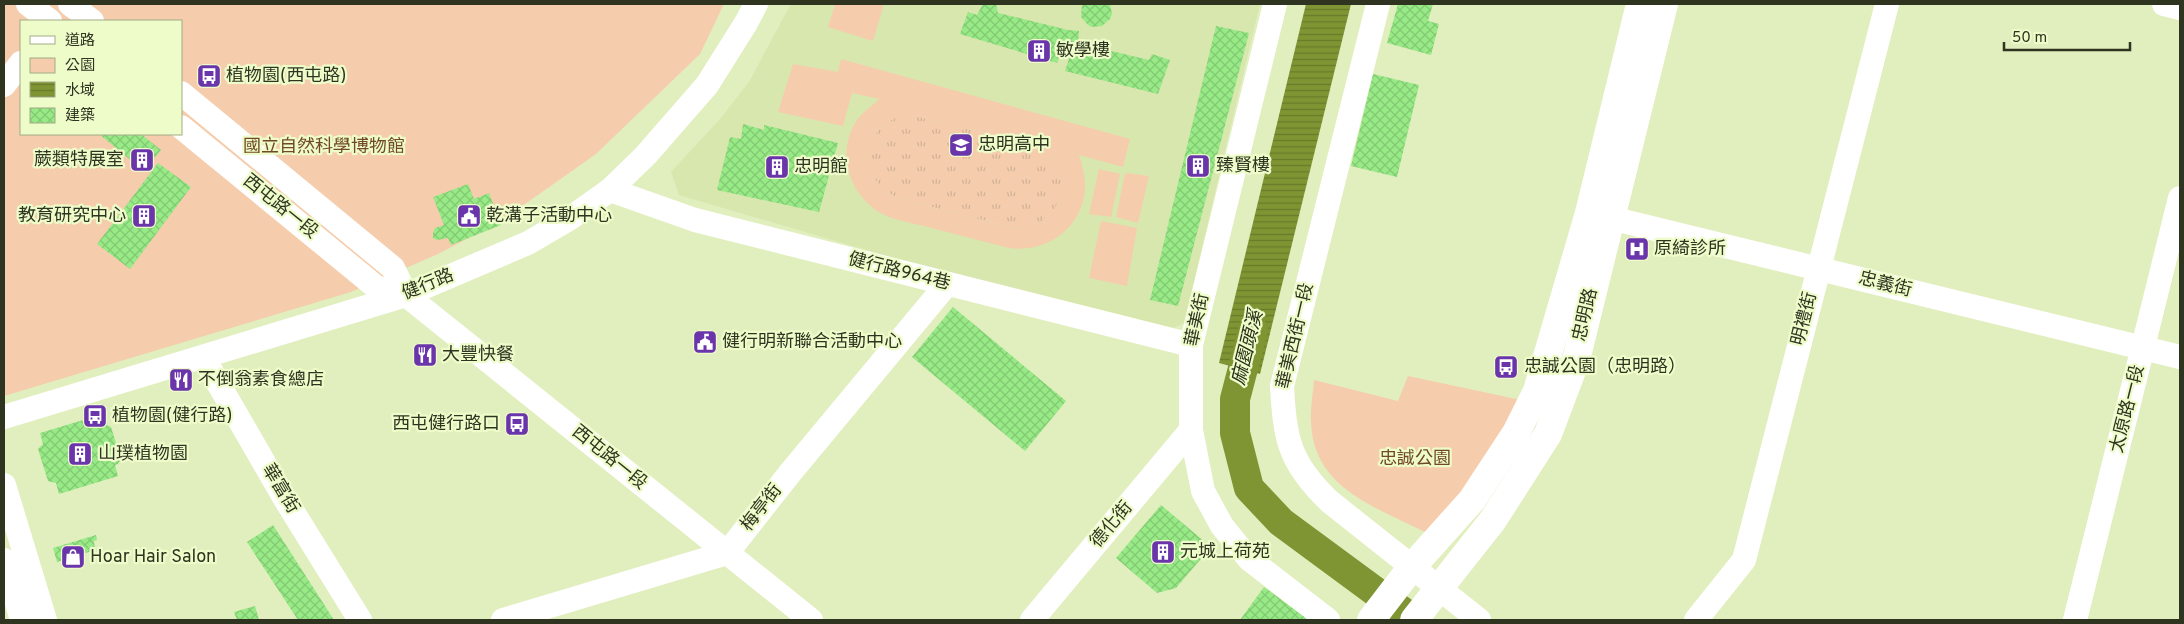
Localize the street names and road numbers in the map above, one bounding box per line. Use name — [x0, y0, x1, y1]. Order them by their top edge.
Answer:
street label: 西屯路一段 — [238, 170, 322, 244]
street label: 健行路964巷 — [845, 248, 953, 296]
street label: 健行路 — [399, 264, 457, 306]
street label: 忠義街 — [1856, 267, 1914, 303]
street label: 華美西街一段 — [1273, 281, 1319, 391]
street label: 忠明路 — [1569, 286, 1603, 344]
street label: 明禮街 — [1787, 290, 1823, 348]
street label: 華美街 — [1181, 291, 1215, 349]
street label: 太原路一段 — [2106, 363, 2150, 455]
street label: 西屯路一段 — [567, 421, 651, 495]
street label: 華富街 — [256, 460, 304, 518]
street label: 梅亭街 — [736, 480, 788, 536]
street label: 德化街 — [1086, 497, 1138, 553]

